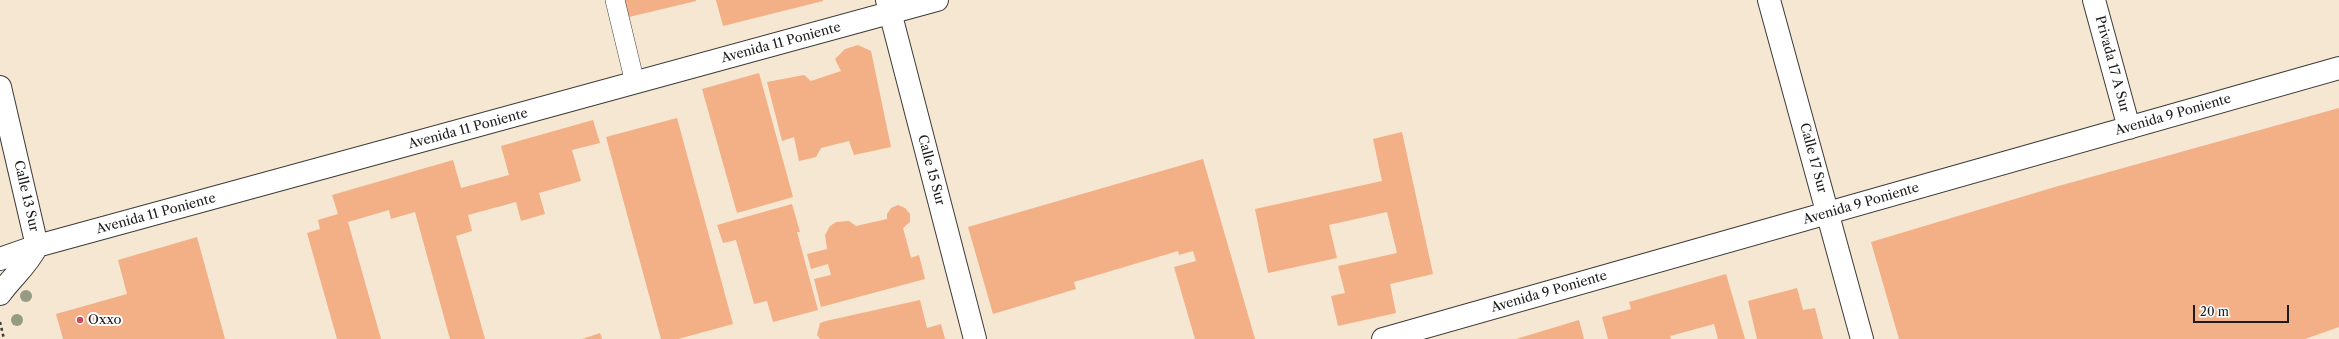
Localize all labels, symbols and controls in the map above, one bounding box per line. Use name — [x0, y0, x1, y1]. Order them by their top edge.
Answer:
street label: Privada 17 A Sur — [2092, 14, 2132, 114]
street label: Avenida 11 Poniente — [720, 20, 842, 66]
street label: Avenida 9 Poniente — [2113, 91, 2233, 139]
street label: Avenida 11 Poniente — [407, 106, 529, 152]
street label: Calle 17 Sur — [1796, 121, 1830, 195]
street label: Calle 15 Sur — [914, 133, 948, 207]
street label: Calle 13 Sur — [10, 159, 42, 233]
street label: Avenida 9 Poniente — [1801, 180, 1921, 228]
street label: Avenida 11 Poniente — [95, 191, 217, 237]
street label: Avenida 9 Poniente — [1489, 268, 1609, 316]
scale bar — [2195, 297, 2291, 323]
text: 20 m — [2200, 304, 2229, 319]
place label: Oxxo — [88, 312, 121, 328]
marker: Oxxo — [75, 315, 85, 325]

